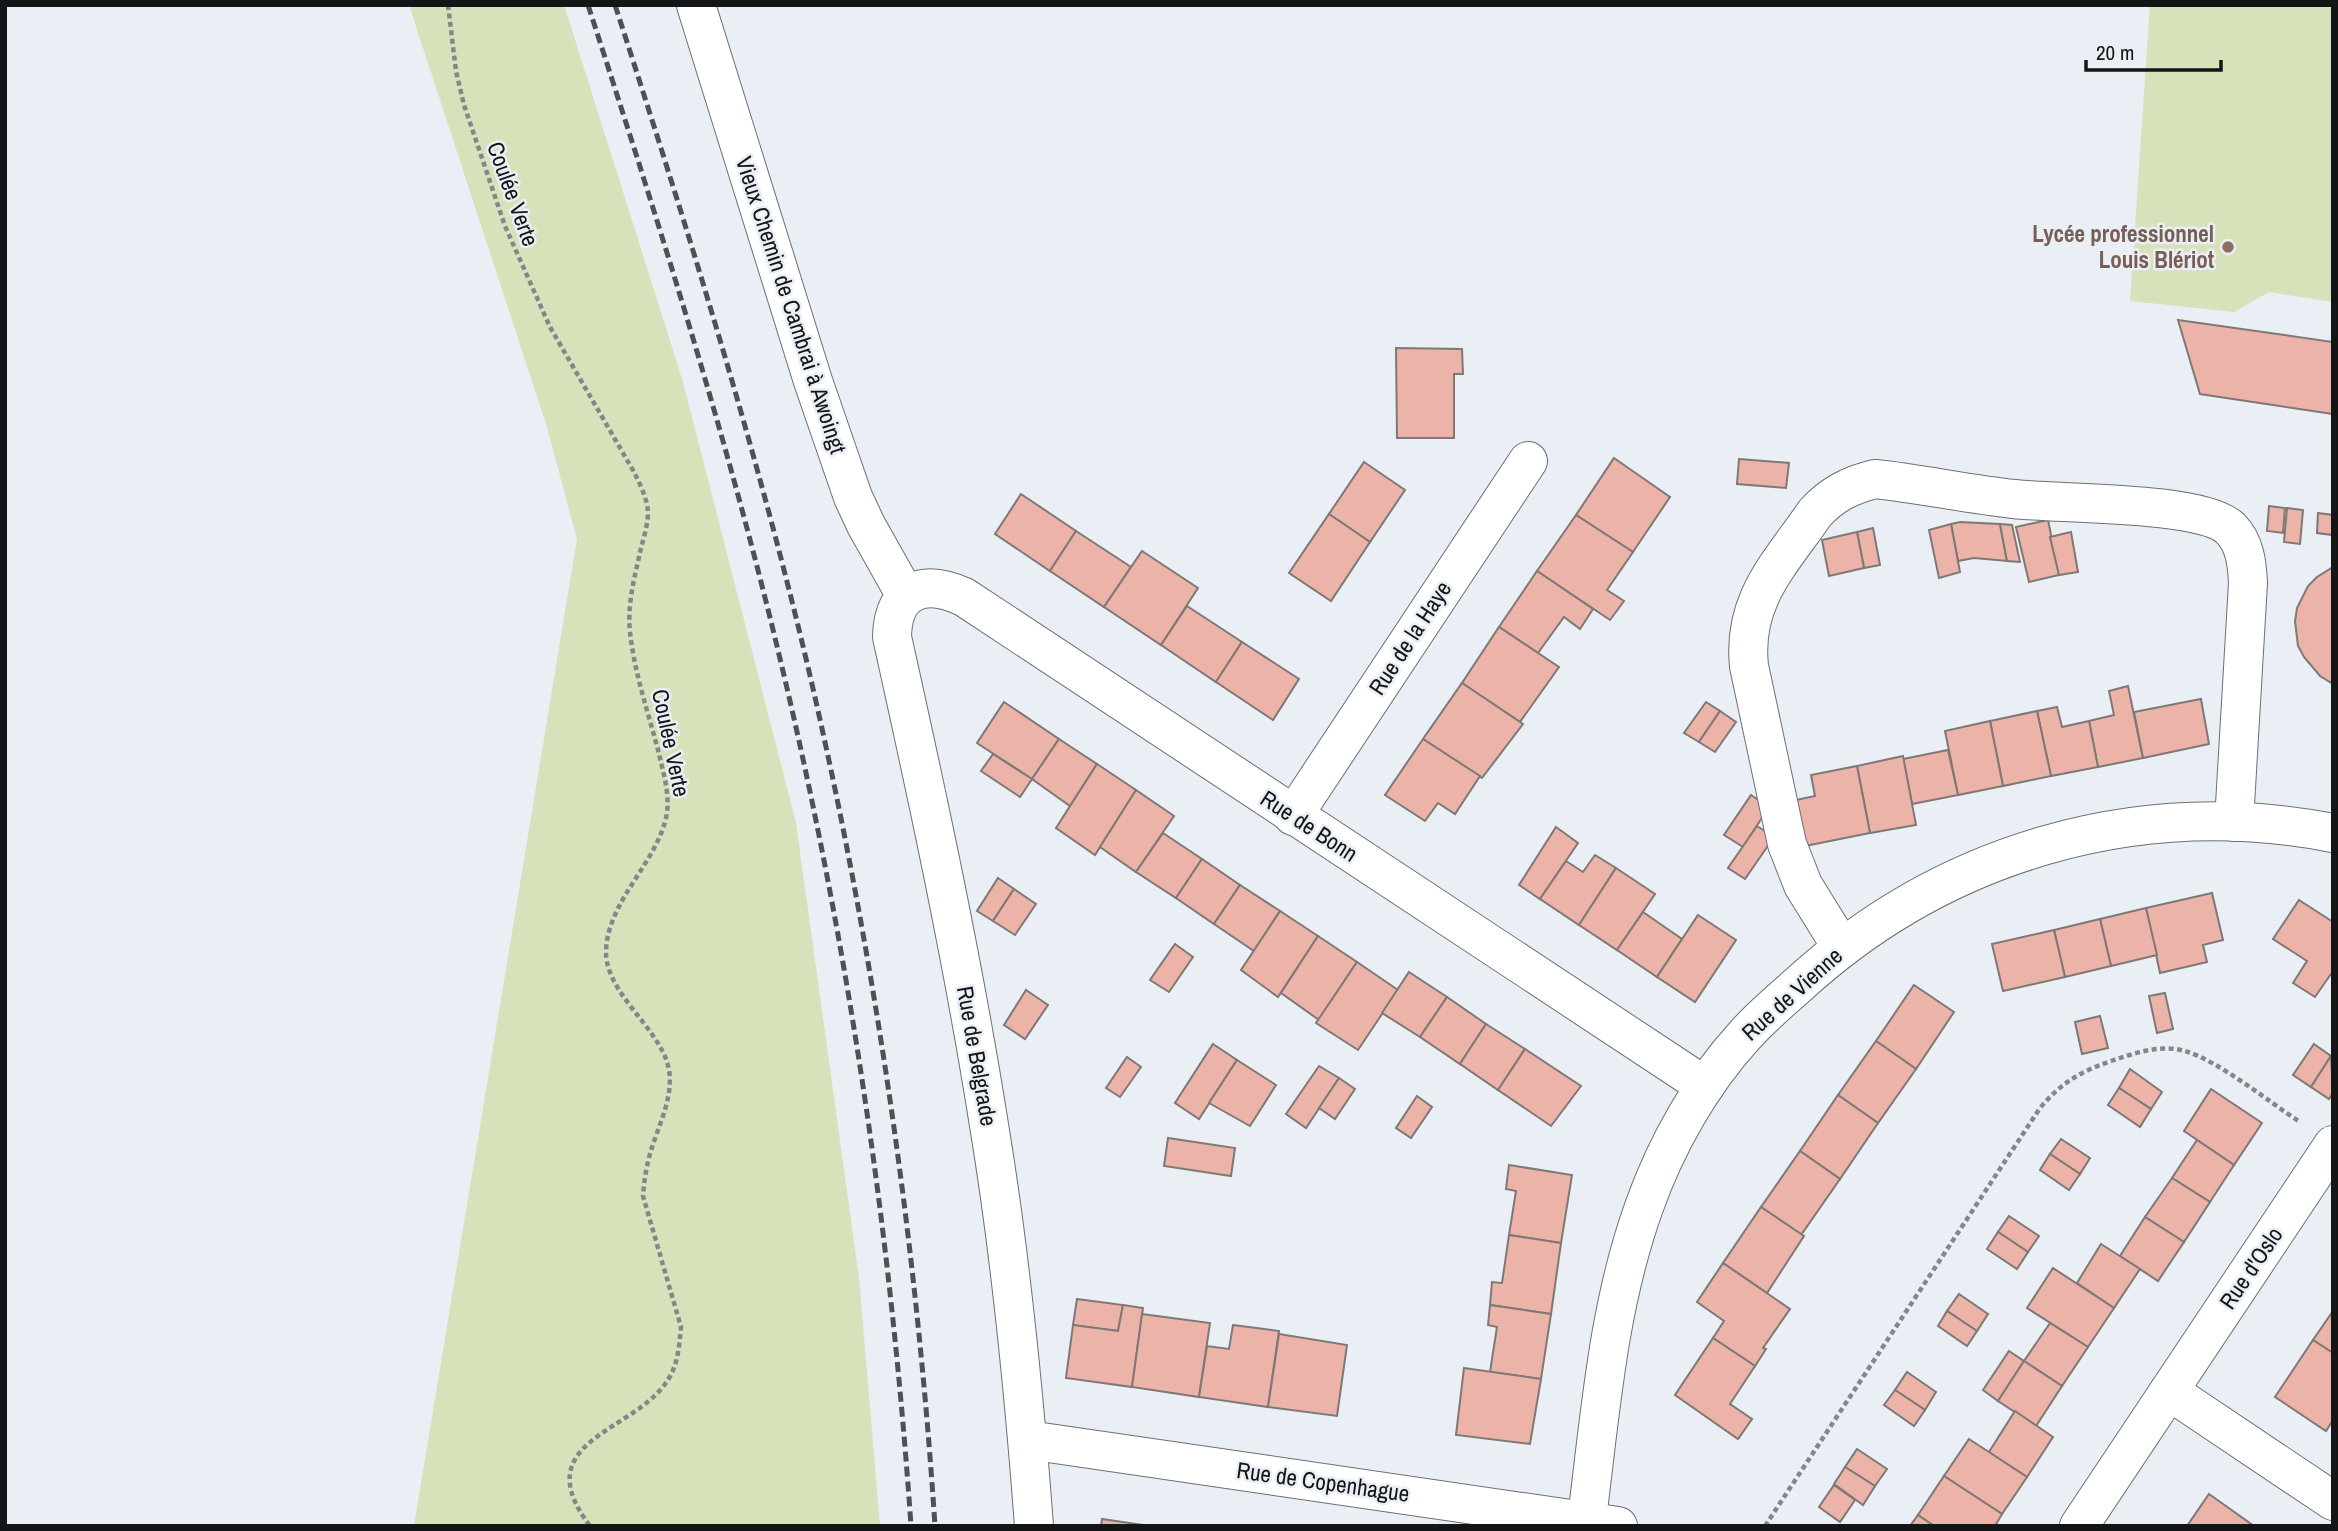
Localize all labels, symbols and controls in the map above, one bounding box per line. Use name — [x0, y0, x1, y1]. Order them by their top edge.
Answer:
scale bar — [2086, 28, 2221, 72]
text: 20 m — [2096, 38, 2134, 67]
street label: Coulée Verte — [480, 137, 547, 250]
street label: Vieux Chemin de Cambrai à Awoingt — [729, 152, 854, 457]
place label: Lycée professionnel Louis Blériot — [2032, 218, 2214, 275]
marker: Lycée professionnel Louis Blériot — [2220, 239, 2236, 255]
street label: Rue de la Haye — [1361, 575, 1458, 701]
street label: Coulée Verte — [645, 686, 698, 799]
street label: Rue de Bonn — [1255, 783, 1364, 869]
street label: Rue de Vienne — [1735, 940, 1849, 1047]
street label: Rue de Belgrade — [950, 984, 1005, 1128]
street label: Rue d'Oslo — [2212, 1221, 2289, 1315]
street label: Rue de Copenhague — [1235, 1454, 1411, 1509]

